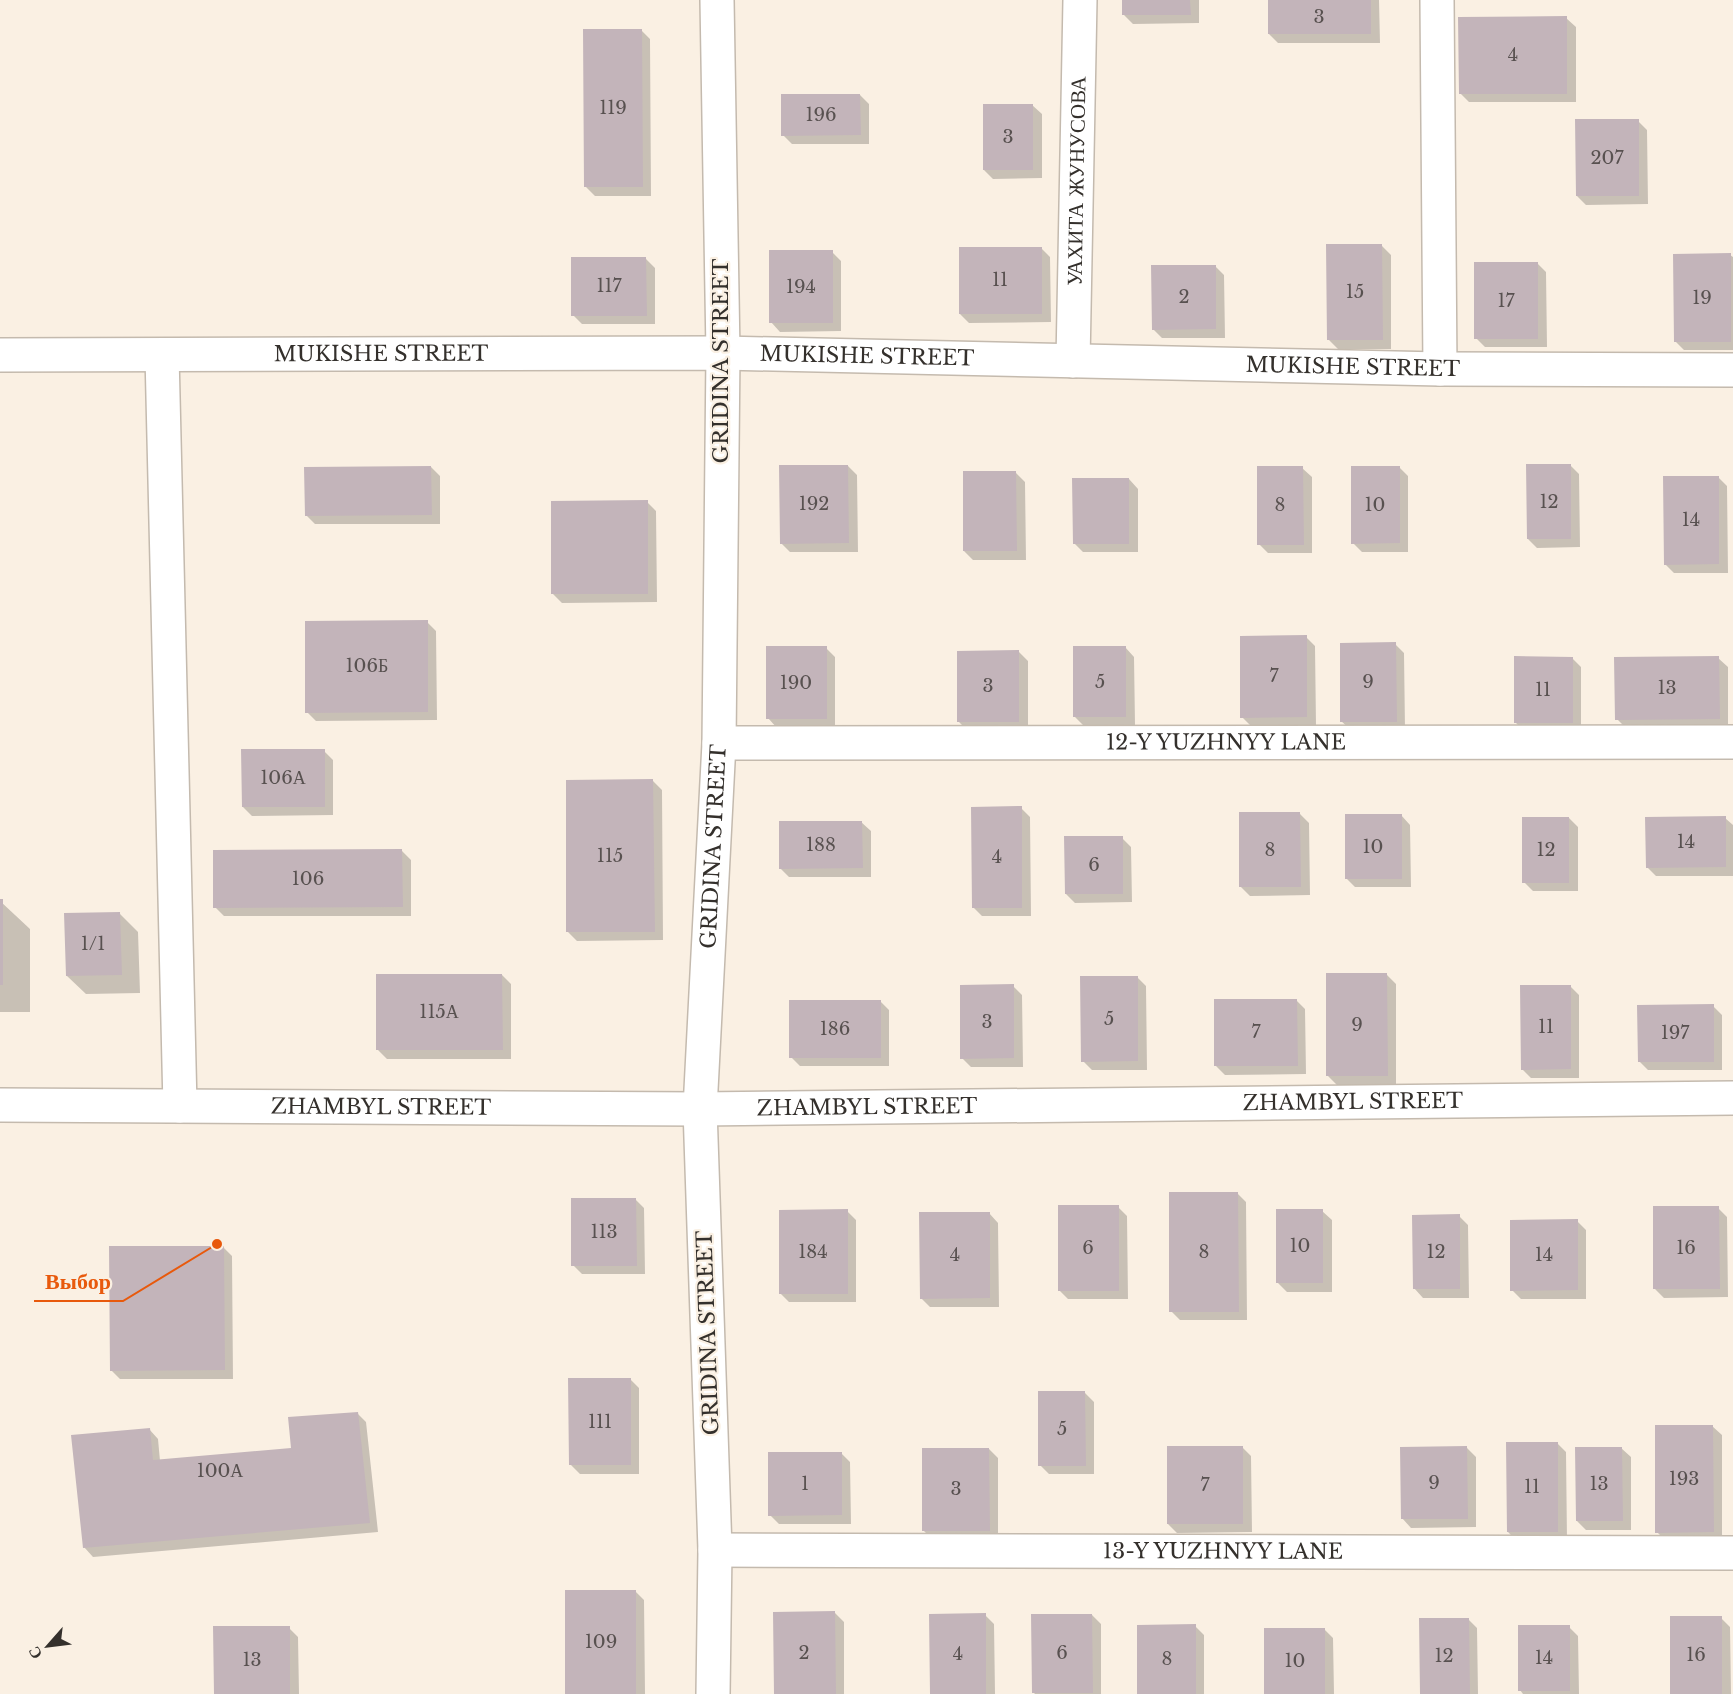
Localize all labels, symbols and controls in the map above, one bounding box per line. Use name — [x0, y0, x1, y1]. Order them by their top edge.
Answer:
house number: 3 — [1313, 6, 1325, 28]
house number: 4 — [1508, 44, 1518, 66]
street label: УАХИТА ЖУНУСОВА — [1061, 75, 1092, 286]
house number: 119 — [599, 97, 627, 119]
house number: 196 — [805, 104, 837, 126]
house number: 3 — [1002, 126, 1014, 148]
house number: 207 — [1591, 147, 1624, 169]
street label: GRIDINA STREET — [708, 258, 734, 463]
house number: 11 — [992, 269, 1008, 291]
house number: 117 — [596, 275, 623, 297]
house number: 194 — [786, 276, 816, 298]
house number: 15 — [1346, 281, 1364, 303]
house number: 2 — [1178, 286, 1190, 308]
house number: 19 — [1692, 287, 1712, 309]
house number: 17 — [1497, 290, 1515, 312]
street label: MUKISHE STREET — [274, 341, 488, 367]
street label: MUKISHE STREET — [759, 341, 975, 372]
street label: MUKISHE STREET — [1245, 352, 1460, 382]
house number: 12 — [1539, 491, 1559, 513]
house number: 192 — [799, 493, 829, 515]
house number: 8 — [1275, 494, 1285, 516]
house number: 10 — [1365, 494, 1385, 516]
house number: 14 — [1682, 509, 1700, 531]
house number: 106Б — [346, 655, 388, 677]
house number: 7 — [1269, 665, 1279, 687]
house number: 5 — [1095, 671, 1105, 693]
house number: 9 — [1362, 671, 1374, 693]
house number: 190 — [780, 672, 812, 694]
house number: 3 — [982, 675, 994, 697]
house number: 13 — [1657, 677, 1677, 699]
house number: 11 — [1535, 679, 1551, 701]
street label: 12-Y YUZHNYY LANE — [1106, 729, 1346, 756]
street label: GRIDINA STREET — [695, 744, 732, 950]
house number: 106А — [260, 767, 306, 789]
house number: 14 — [1677, 831, 1695, 853]
house number: 188 — [806, 834, 836, 856]
house number: 10 — [1363, 836, 1383, 858]
house number: 8 — [1265, 839, 1275, 861]
house number: 12 — [1536, 839, 1556, 861]
house number: 115 — [597, 845, 623, 867]
house number: 4 — [992, 846, 1002, 868]
house number: 6 — [1088, 854, 1100, 876]
house number: 106 — [292, 868, 324, 890]
house number: 1/1 — [81, 933, 105, 955]
house number: 115А — [419, 1001, 459, 1023]
house number: 5 — [1104, 1008, 1114, 1030]
house number: 3 — [981, 1011, 993, 1033]
house number: 9 — [1351, 1014, 1363, 1036]
house number: 11 — [1538, 1016, 1554, 1038]
house number: 186 — [820, 1018, 850, 1040]
house number: 7 — [1251, 1021, 1261, 1043]
house number: 197 — [1661, 1022, 1690, 1044]
street label: ZHAMBYL STREET — [1243, 1088, 1463, 1116]
street label: ZHAMBYL STREET — [757, 1093, 977, 1121]
street label: ZHAMBYL STREET — [271, 1094, 491, 1121]
house number: 113 — [590, 1221, 618, 1243]
street label: GRIDINA STREET — [691, 1230, 725, 1436]
house number: 10 — [1290, 1235, 1310, 1257]
house number: 6 — [1082, 1237, 1094, 1259]
house number: 16 — [1676, 1237, 1696, 1259]
house number: 184 — [798, 1241, 828, 1263]
house number: 8 — [1199, 1241, 1209, 1263]
house number: 12 — [1426, 1241, 1446, 1263]
house number: 4 — [950, 1244, 960, 1266]
house number: 14 — [1535, 1244, 1553, 1266]
callout: Выбор — [34, 1261, 123, 1301]
text: Выбор — [45, 1268, 111, 1295]
house number: 111 — [588, 1411, 612, 1433]
house number: 5 — [1057, 1418, 1067, 1440]
house number: 100А — [197, 1460, 243, 1482]
house number: 193 — [1669, 1468, 1699, 1490]
house number: 9 — [1428, 1472, 1440, 1494]
house number: 1 — [801, 1473, 809, 1495]
house number: 13 — [1589, 1473, 1609, 1495]
house number: 7 — [1200, 1474, 1210, 1496]
house number: 11 — [1524, 1476, 1540, 1498]
house number: 3 — [950, 1478, 962, 1500]
street label: 13-Y YUZHNYY LANE — [1103, 1538, 1343, 1565]
north arrow — [18, 1616, 78, 1676]
house number: 109 — [585, 1631, 617, 1653]
house number: 2 — [798, 1642, 810, 1664]
house number: 6 — [1056, 1642, 1068, 1664]
text: С — [23, 1643, 46, 1663]
house number: 4 — [953, 1643, 963, 1665]
house number: 16 — [1686, 1644, 1706, 1666]
house number: 12 — [1434, 1645, 1454, 1667]
house number: 14 — [1535, 1647, 1553, 1669]
house number: 8 — [1162, 1648, 1172, 1670]
house number: 13 — [242, 1649, 262, 1671]
house number: 10 — [1285, 1650, 1305, 1672]

